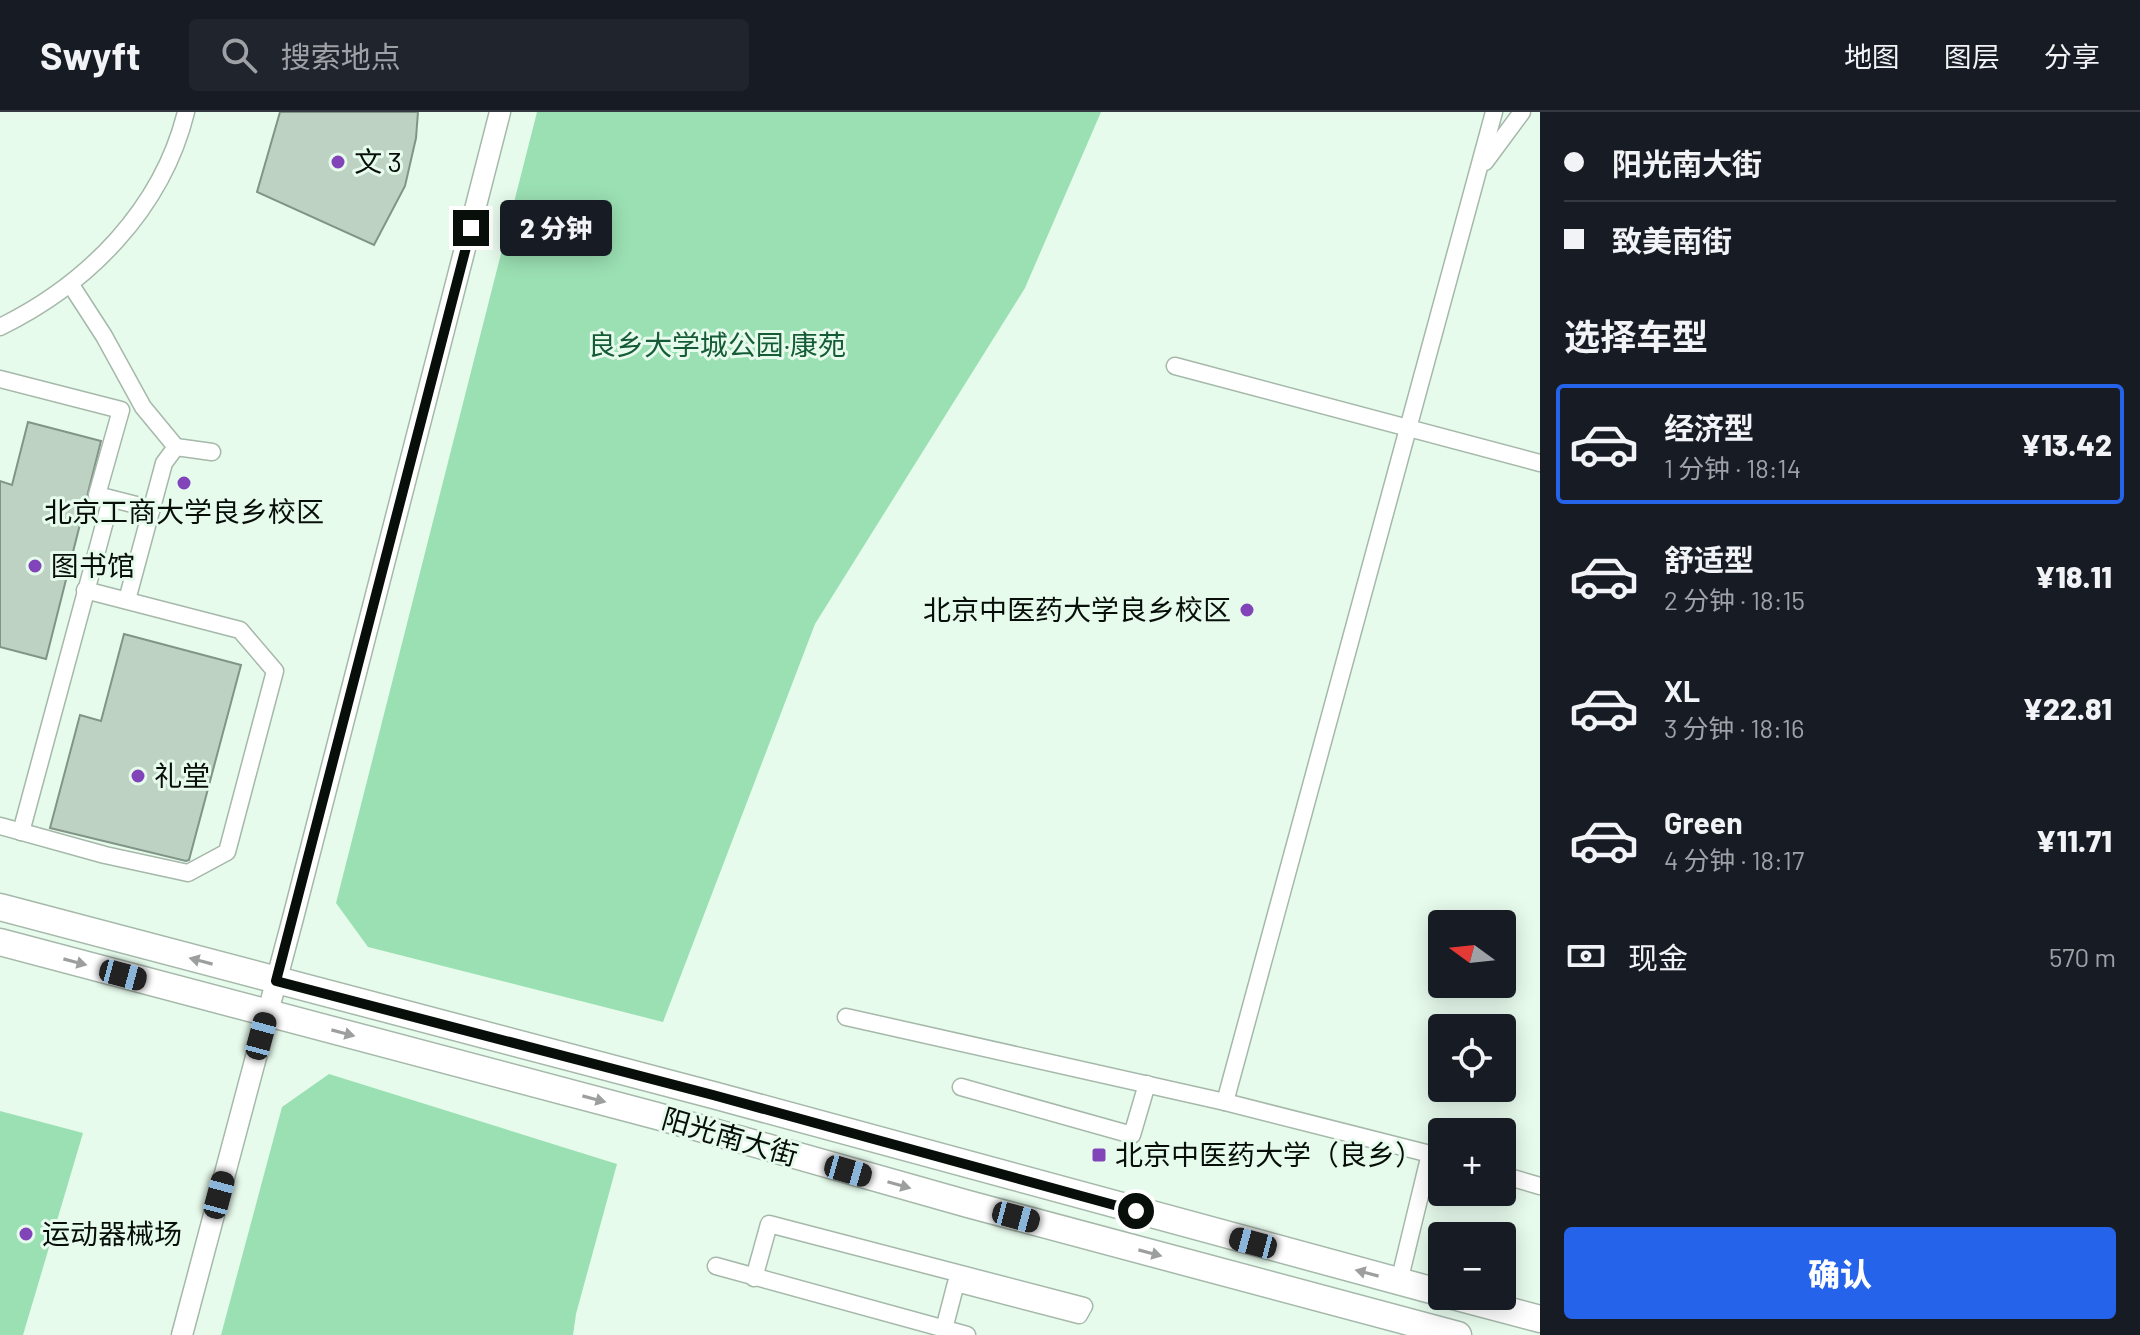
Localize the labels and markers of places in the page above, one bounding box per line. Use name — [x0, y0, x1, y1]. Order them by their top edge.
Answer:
place label: 文 3 — [354, 144, 402, 178]
marker: 文 3 — [329, 153, 347, 171]
marker: 北京工商大学良乡校区 — [175, 474, 193, 492]
place label: 北京工商大学良乡校区 — [44, 494, 324, 528]
place label: 图书馆 — [51, 548, 135, 582]
marker: 图书馆 — [26, 557, 44, 575]
place label: 北京中医药大学良乡校区 — [923, 592, 1231, 626]
marker: 北京中医药大学良乡校区 — [1238, 601, 1256, 619]
place label: 礼堂 — [154, 758, 210, 792]
marker: 礼堂 — [129, 767, 147, 785]
place label: 北京中医药大学（良乡） — [1115, 1137, 1423, 1171]
marker: 北京中医药大学（良乡） — [1090, 1146, 1108, 1164]
place label: 运动器械场 — [42, 1216, 182, 1250]
marker: 运动器械场 — [17, 1225, 35, 1243]

